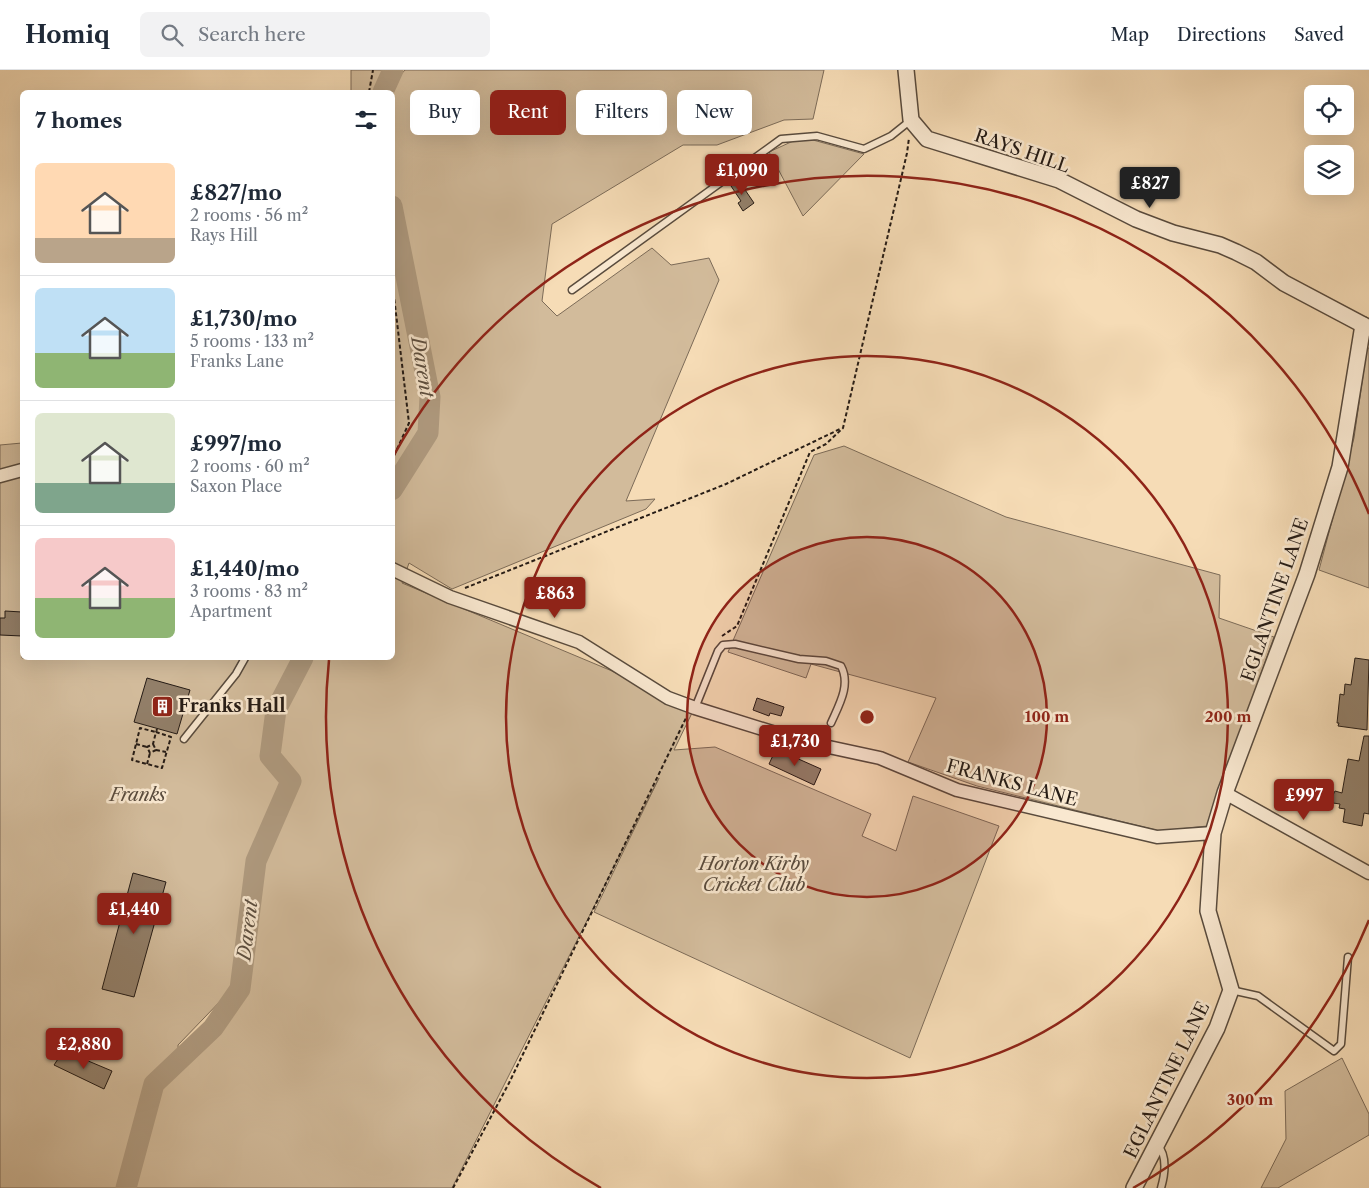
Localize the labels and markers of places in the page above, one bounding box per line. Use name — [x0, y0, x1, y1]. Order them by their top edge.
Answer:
pin: £1,090 — [701, 154, 783, 196]
pin: £827 — [1120, 166, 1180, 209]
pin: £863 — [525, 576, 585, 619]
building icon: Franks Hall — [150, 694, 174, 718]
place label: Franks Hall — [178, 695, 286, 717]
centre of rings — [858, 708, 876, 726]
pin: £1,730 — [754, 724, 836, 767]
pin: £997 — [1274, 778, 1334, 821]
pin: £1,440 — [93, 892, 175, 935]
pin: £2,880 — [43, 1028, 125, 1070]

